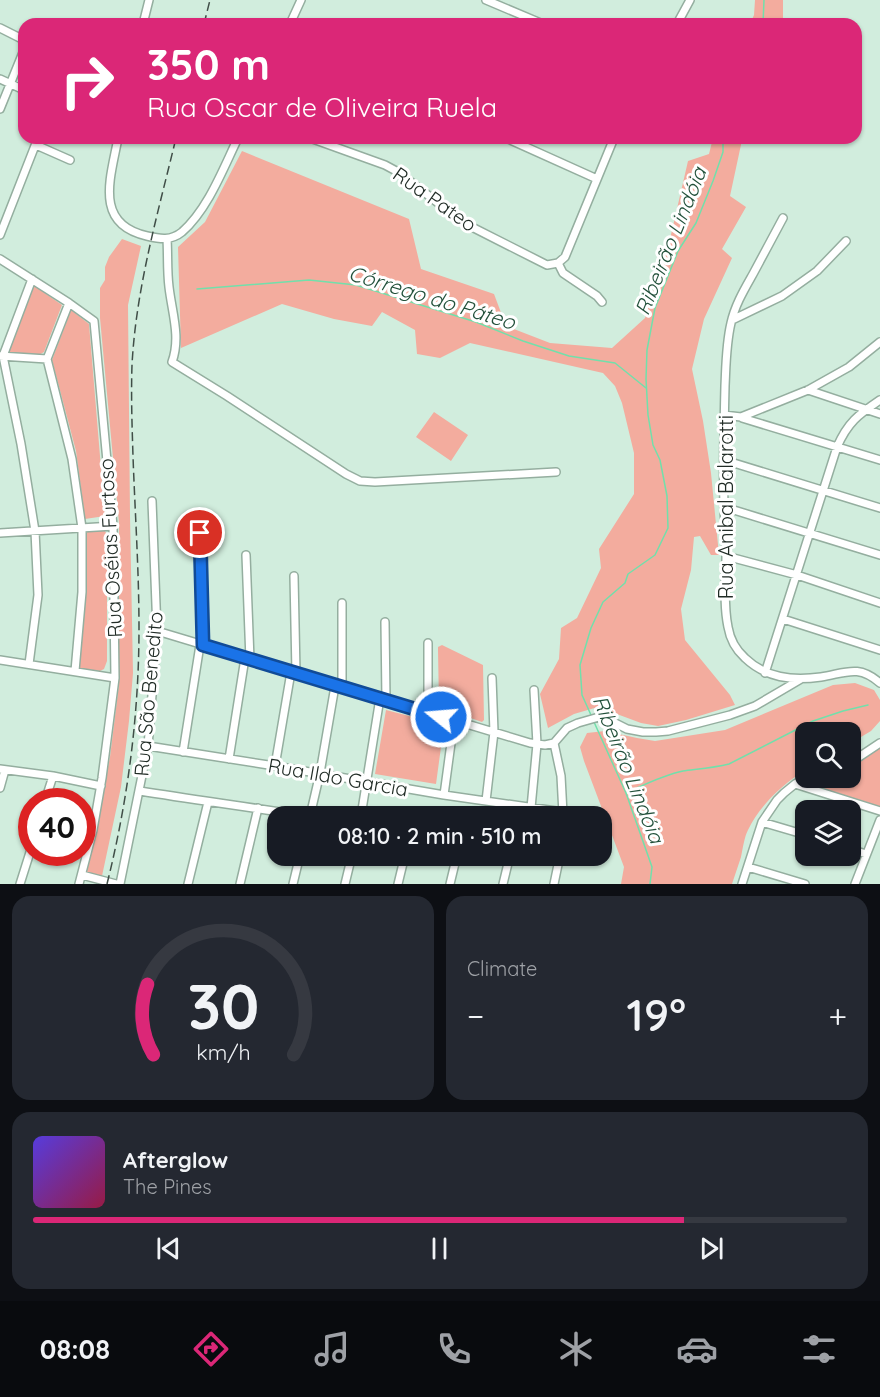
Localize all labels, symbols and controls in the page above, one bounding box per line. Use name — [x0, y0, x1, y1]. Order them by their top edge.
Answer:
text: 350 m — [147, 38, 270, 91]
icon: right — [48, 42, 126, 120]
text: Rua Oscar de Oliveira Ruela — [147, 90, 497, 124]
street label: Rua Pateo — [388, 161, 482, 237]
water label: Ribeirão Lindóia — [629, 162, 712, 319]
water label: Córrego do Páteo — [346, 259, 520, 335]
street label: Rua Anibal Balarotti — [713, 415, 738, 599]
street label: Rua Oséias Furtoso — [93, 458, 127, 638]
pin — [174, 507, 225, 558]
icon: arrive — [183, 516, 216, 549]
street label: Rua São Benedito — [128, 611, 168, 777]
position arrow — [409, 685, 473, 749]
water label: Ribeirão Lindóia — [588, 691, 671, 848]
map controls — [795, 722, 861, 866]
button: search — [795, 722, 861, 788]
street label: Rua Ildo Garcia — [266, 752, 410, 802]
speed limit sign: 40 — [18, 788, 96, 866]
button: layers — [795, 800, 861, 866]
text: 08:10 · 2 min · 510 m — [338, 822, 541, 850]
text: Climate — [467, 956, 537, 981]
text: 30 — [187, 967, 259, 1045]
text: 19° — [627, 986, 686, 1042]
text: − — [467, 995, 484, 1036]
text: + — [828, 995, 847, 1036]
text: km/h — [196, 1039, 250, 1065]
text: Afterglow — [123, 1146, 228, 1174]
text: The Pines — [123, 1174, 212, 1199]
icon: previous — [152, 1232, 185, 1265]
icon: pause — [423, 1232, 456, 1265]
icon: next — [695, 1232, 728, 1265]
icon: directions — [190, 1328, 232, 1370]
icon: music — [311, 1328, 353, 1370]
icon: phone — [433, 1328, 475, 1370]
icon: climate — [555, 1328, 597, 1370]
icon: car — [676, 1328, 718, 1370]
icon: filters — [798, 1328, 840, 1370]
text: 08:08 — [40, 1332, 110, 1366]

